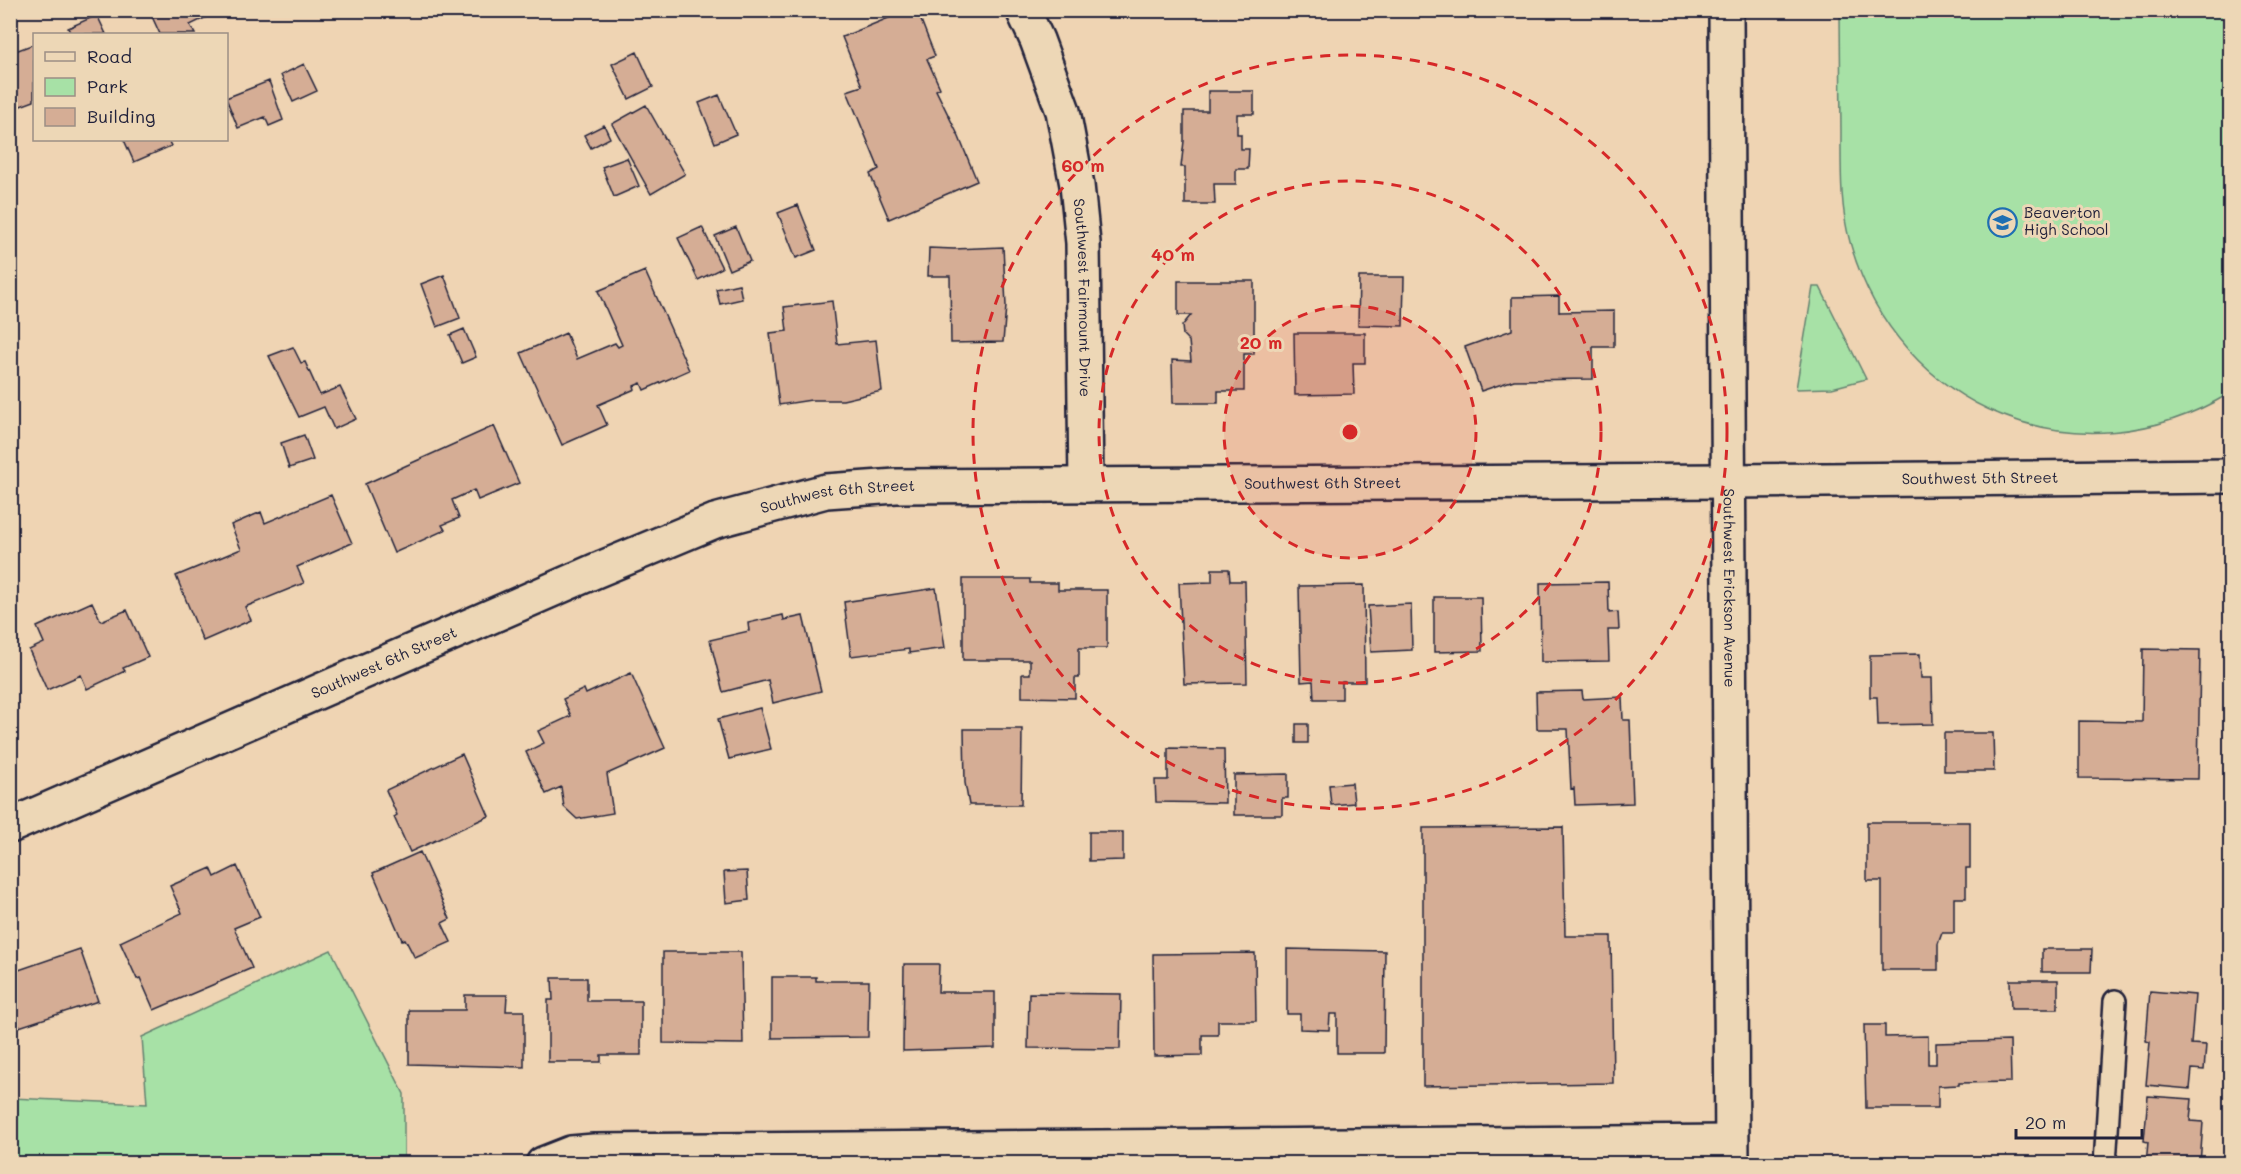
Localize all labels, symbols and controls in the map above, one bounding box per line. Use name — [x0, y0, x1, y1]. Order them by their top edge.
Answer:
legend — [33, 33, 228, 141]
text: Road — [87, 44, 132, 68]
text: Park — [87, 74, 128, 98]
text: Building — [87, 104, 155, 128]
text: 60 m — [1061, 153, 1105, 177]
street label: Southwest Fairmount Drive — [1069, 197, 1096, 397]
place label: Beaverton High School — [2024, 202, 2109, 239]
school or university icon: Beaverton High School — [1987, 206, 2019, 238]
text: 40 m — [1151, 242, 1195, 266]
text: 20 m — [1240, 330, 1282, 354]
centre of rings — [1340, 422, 1360, 442]
street label: Southwest 5th Street — [1902, 467, 2058, 488]
street label: Southwest 6th Street — [1244, 472, 1401, 493]
street label: Southwest 6th Street — [758, 475, 915, 517]
street label: Southwest Erickson Avenue — [1719, 488, 1741, 688]
street label: Southwest 6th Street — [308, 622, 460, 703]
scale bar — [2016, 1102, 2142, 1140]
text: 20 m — [2025, 1110, 2066, 1134]

